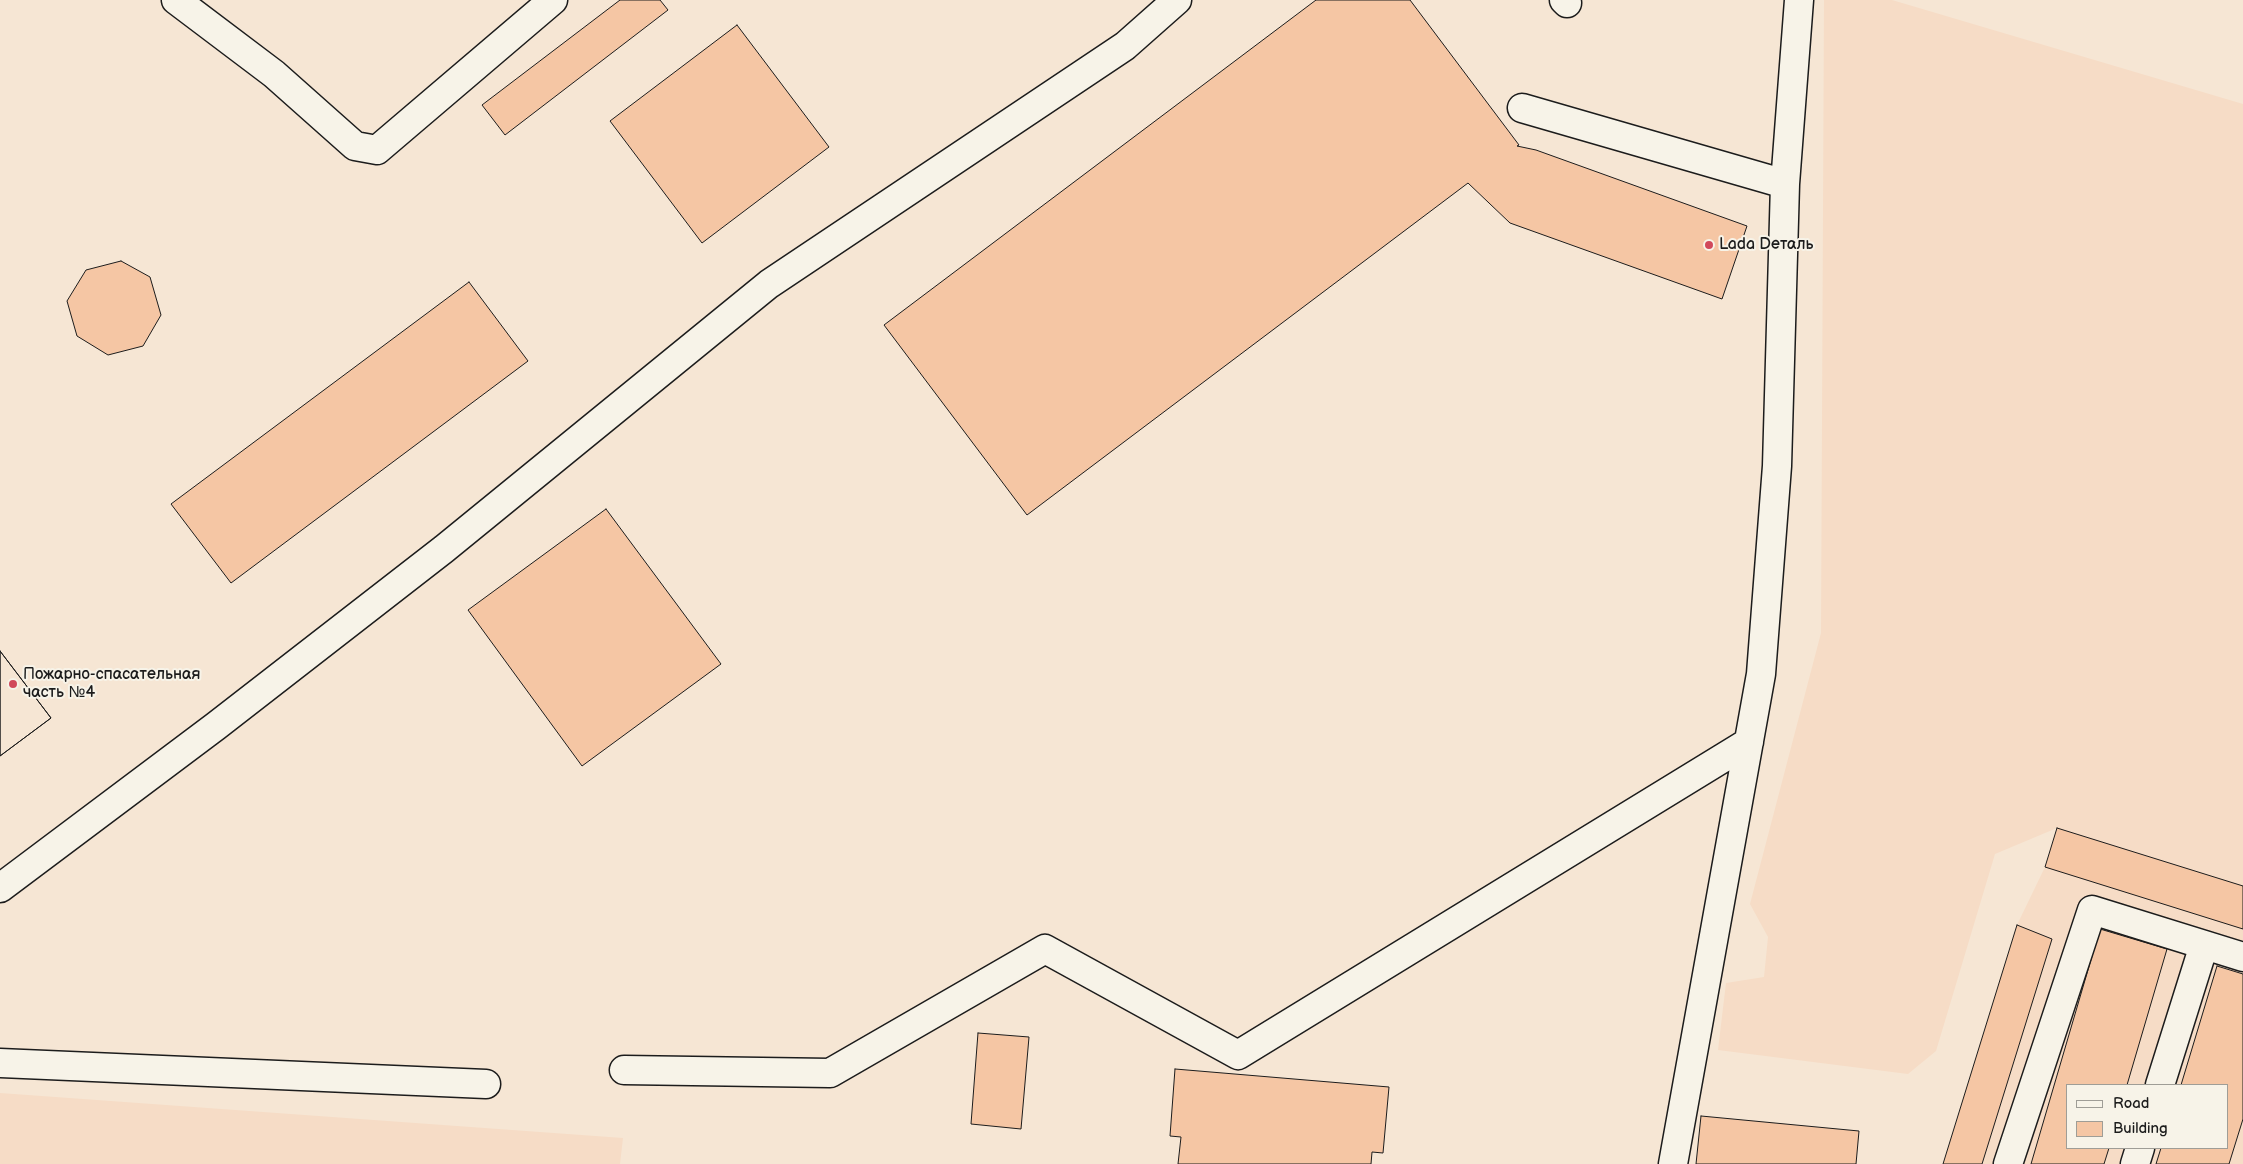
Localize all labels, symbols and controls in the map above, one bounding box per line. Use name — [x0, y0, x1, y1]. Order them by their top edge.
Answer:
place label: Lada Dеталь — [1719, 235, 1813, 255]
marker: Lada Dеталь — [1703, 239, 1715, 251]
place label: Пожарно-спасательная часть №4 — [23, 665, 200, 703]
marker: Пожарно-спасательная часть №4 — [7, 678, 19, 690]
legend — [2066, 1084, 2228, 1149]
text: Road — [2113, 1094, 2149, 1113]
text: Building — [2113, 1119, 2168, 1138]

